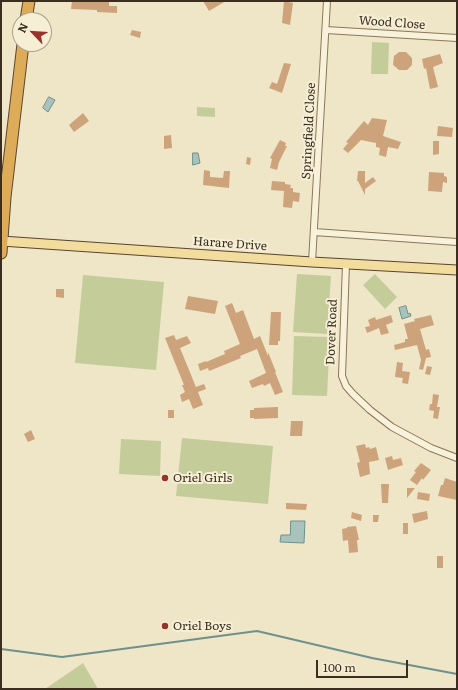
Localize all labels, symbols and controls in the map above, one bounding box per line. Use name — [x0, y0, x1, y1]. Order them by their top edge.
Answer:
north arrow — [12, 12, 52, 52]
street label: Wood Close — [358, 13, 426, 33]
text: N — [13, 20, 31, 35]
street label: Springfield Close — [299, 82, 319, 180]
street label: Harare Drive — [193, 234, 267, 254]
street label: Dover Road — [324, 299, 340, 365]
place label: Oriel Girls — [173, 471, 232, 485]
marker: Oriel Girls — [160, 473, 170, 483]
place label: Oriel Boys — [173, 619, 231, 633]
marker: Oriel Boys — [160, 621, 170, 631]
scale bar — [318, 652, 410, 678]
text: 100 m — [323, 658, 356, 676]

